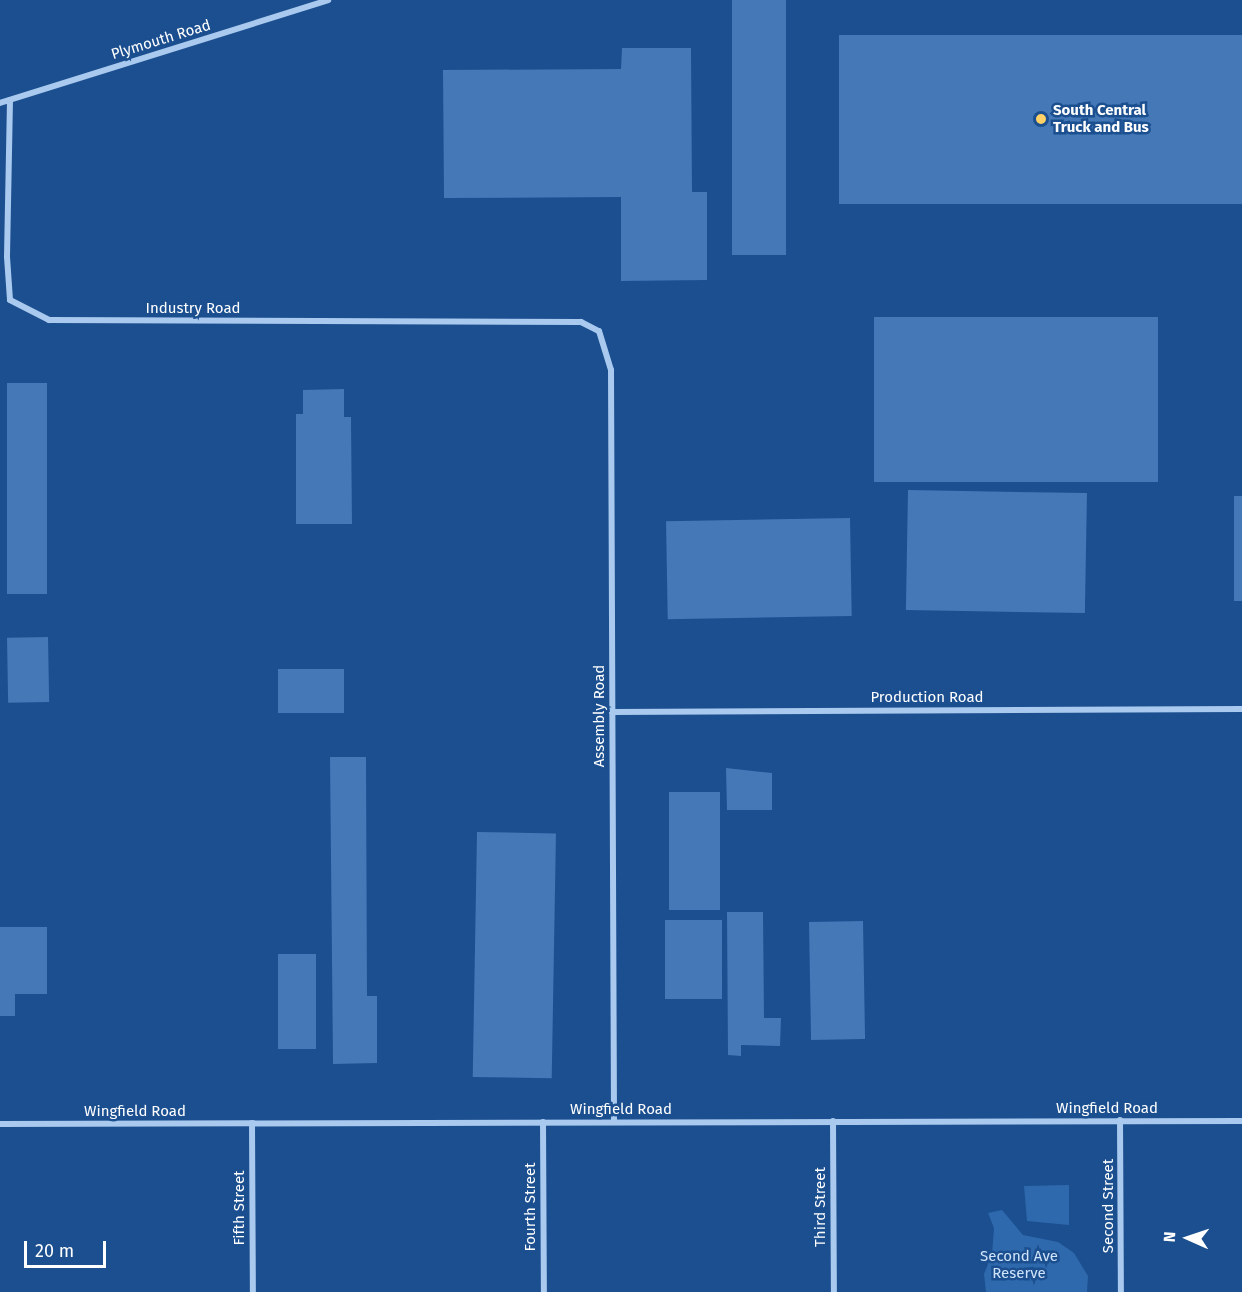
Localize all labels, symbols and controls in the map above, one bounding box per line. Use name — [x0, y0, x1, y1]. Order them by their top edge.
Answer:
street label: Plymouth Road — [109, 16, 213, 64]
place label: South Central Truck and Bus — [1053, 101, 1149, 136]
marker: South Central Truck and Bus — [1034, 112, 1048, 126]
street label: Industry Road — [145, 300, 241, 318]
street label: Assembly Road — [591, 665, 609, 767]
street label: Production Road — [870, 689, 984, 707]
street label: Wingfield Road — [1056, 1100, 1158, 1118]
street label: Wingfield Road — [570, 1101, 672, 1119]
street label: Wingfield Road — [84, 1103, 186, 1121]
street label: Second Street — [1100, 1159, 1118, 1253]
street label: Fourth Street — [522, 1163, 540, 1251]
street label: Third Street — [812, 1167, 830, 1247]
street label: Fifth Street — [231, 1171, 249, 1245]
north arrow — [1158, 1208, 1218, 1268]
scale bar — [27, 1229, 110, 1267]
text: N — [1160, 1231, 1179, 1243]
text: 20 m — [35, 1240, 74, 1262]
park label: Second Ave Reserve — [980, 1247, 1058, 1282]

